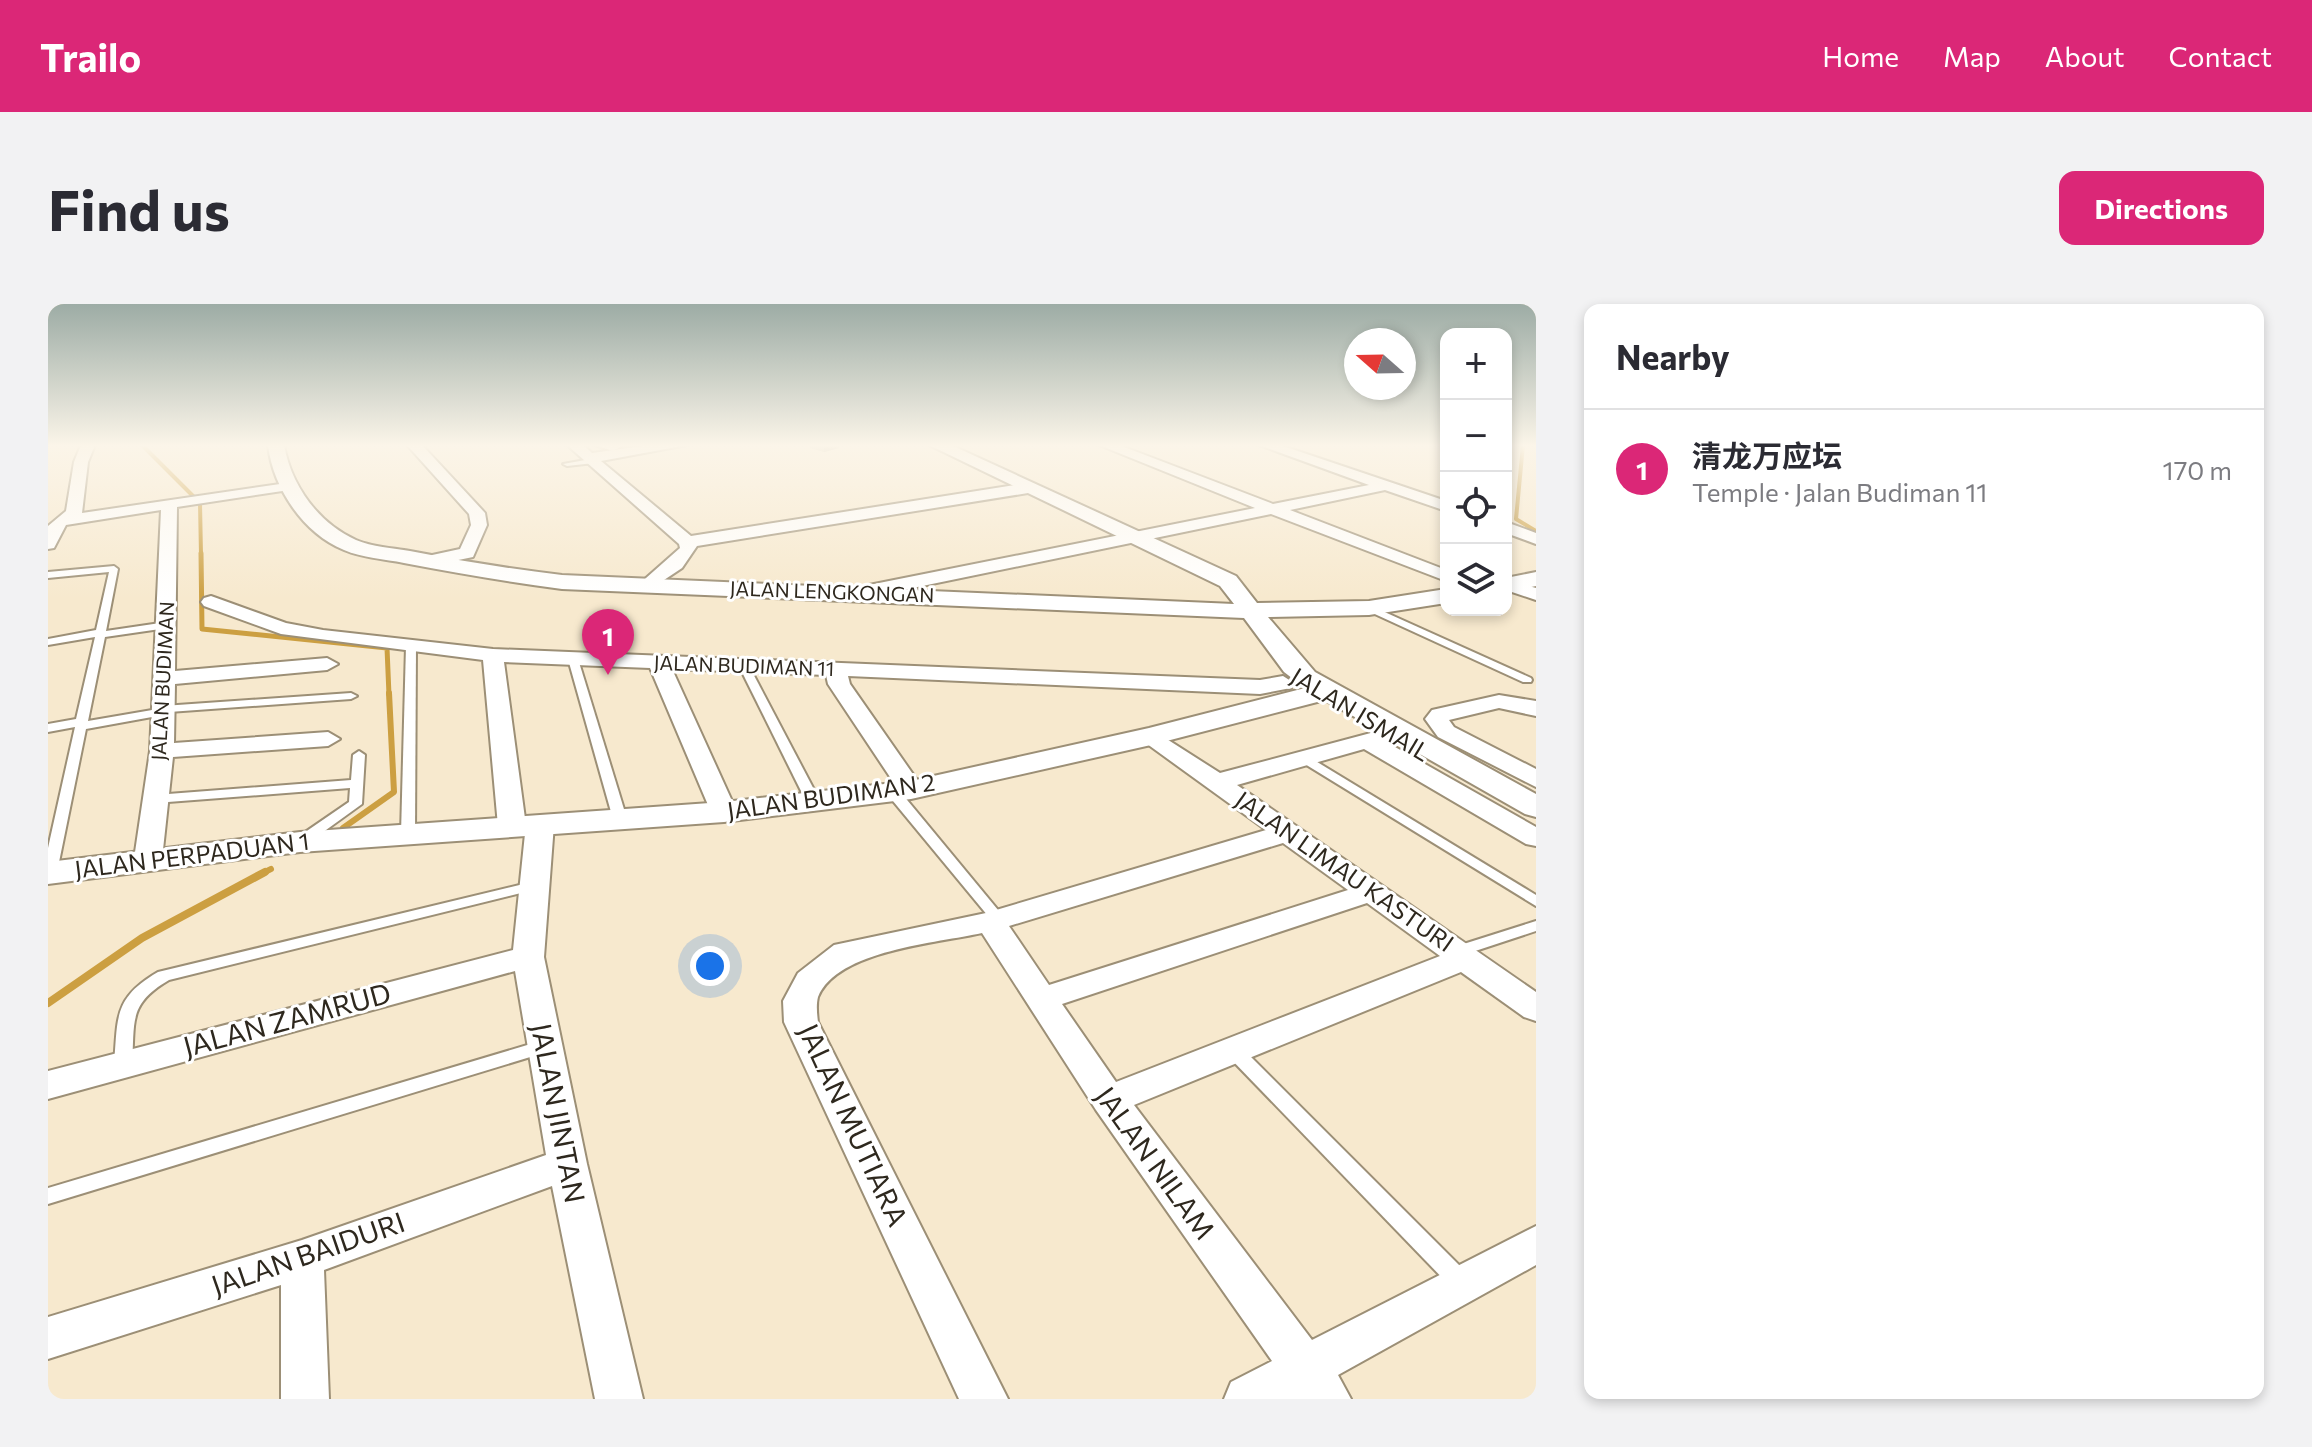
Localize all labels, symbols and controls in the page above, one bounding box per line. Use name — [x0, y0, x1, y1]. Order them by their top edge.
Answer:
text: Trailo — [40, 33, 141, 80]
text: Home — [1822, 39, 1899, 73]
text: Map — [1943, 39, 2001, 73]
text: About — [2045, 39, 2125, 73]
text: Contact — [2169, 39, 2272, 73]
button: Directions — [2059, 171, 2264, 245]
text: Find us — [48, 174, 230, 243]
north arrow — [1344, 328, 1416, 400]
map controls — [1440, 328, 1512, 616]
button: + — [1440, 328, 1512, 400]
text: Nearby — [1616, 335, 1730, 377]
button: − — [1440, 400, 1512, 472]
text: 清龙万应坛 — [1692, 436, 1842, 473]
text: 1 — [1636, 454, 1648, 485]
text: 170 m — [2163, 454, 2232, 485]
button: locate — [1440, 472, 1512, 544]
text: Temple · Jalan Budiman 11 — [1692, 476, 1987, 507]
button: layers — [1440, 544, 1512, 616]
street label: JALAN LENGKONGAN — [729, 575, 935, 607]
street label: JALAN BUDIMAN — [146, 601, 178, 761]
pin: 1 — [582, 609, 634, 675]
street label: JALAN BUDIMAN 11 — [653, 650, 835, 680]
street label: JALAN ISMAIL — [1286, 661, 1436, 767]
street label: JALAN BUDIMAN 2 — [725, 767, 937, 824]
street label: JALAN LIMAU KASTURI — [1230, 784, 1460, 957]
street label: JALAN PERPADUAN 1 — [73, 826, 311, 883]
your location — [690, 946, 730, 986]
street label: JALAN ZAMRUD — [179, 975, 394, 1063]
street label: JALAN MUTIARA — [792, 1018, 916, 1231]
street label: JALAN JINTAN — [525, 1020, 593, 1206]
street label: JALAN NILAM — [1089, 1079, 1223, 1245]
street label: JALAN BAIDURI — [207, 1204, 409, 1302]

